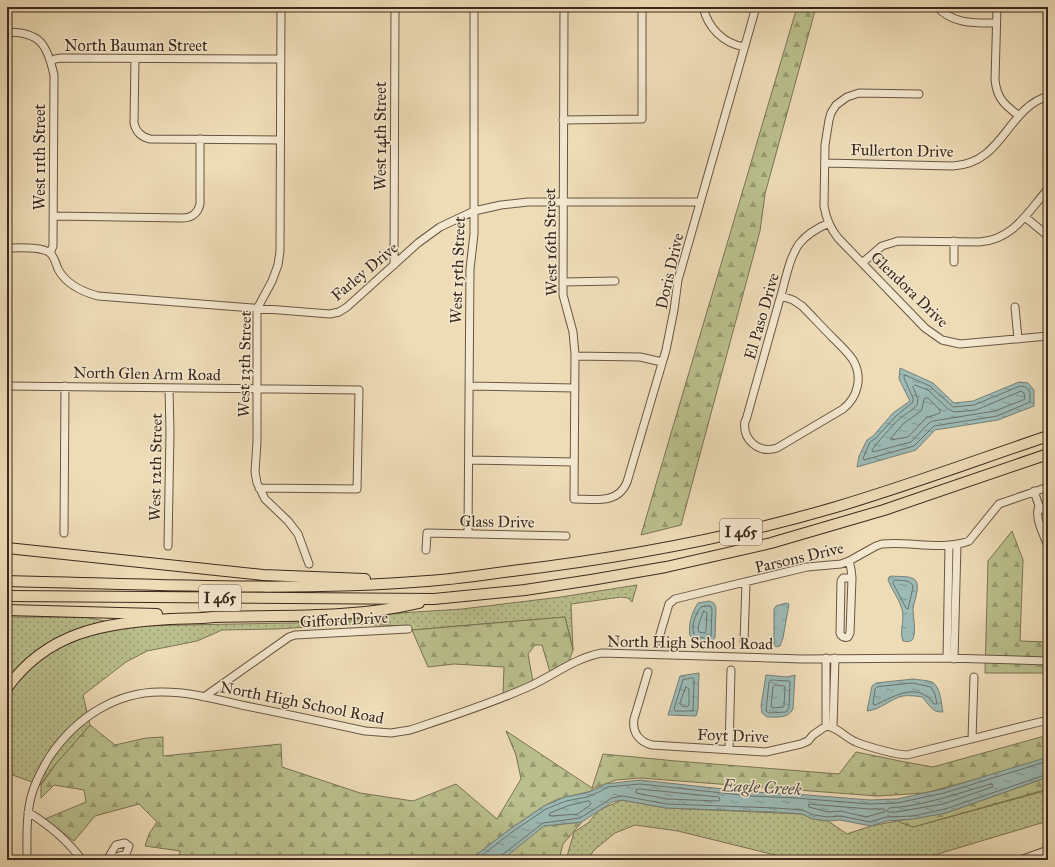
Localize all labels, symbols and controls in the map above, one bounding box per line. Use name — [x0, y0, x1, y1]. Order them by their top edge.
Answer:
street label: North Bauman Street — [64, 36, 208, 55]
street label: West 14th Street — [371, 81, 390, 191]
street label: West 11th Street — [30, 103, 49, 210]
street label: Fullerton Drive — [850, 140, 954, 161]
street label: West 16th Street — [540, 187, 561, 296]
street label: West 15th Street — [446, 216, 469, 324]
street label: Doris Drive — [652, 231, 688, 311]
street label: Farley Drive — [327, 238, 402, 305]
street label: Glendora Drive — [867, 248, 953, 331]
street label: El Paso Drive — [740, 270, 783, 362]
street label: West 13th Street — [234, 310, 255, 417]
street label: North Glen Arm Road — [73, 363, 221, 384]
street label: West 12th Street — [145, 412, 166, 521]
street label: Glass Drive — [459, 511, 535, 532]
road number: I 465 — [720, 519, 762, 545]
street label: Parsons Drive — [753, 538, 846, 577]
road number: I 465 — [199, 585, 241, 611]
street label: Gifford Drive — [299, 608, 389, 631]
street label: North High School Road — [607, 632, 773, 654]
street label: North High School Road — [218, 677, 385, 729]
street label: Foyt Drive — [697, 725, 769, 746]
water label: Eagle Creek — [721, 775, 803, 800]

